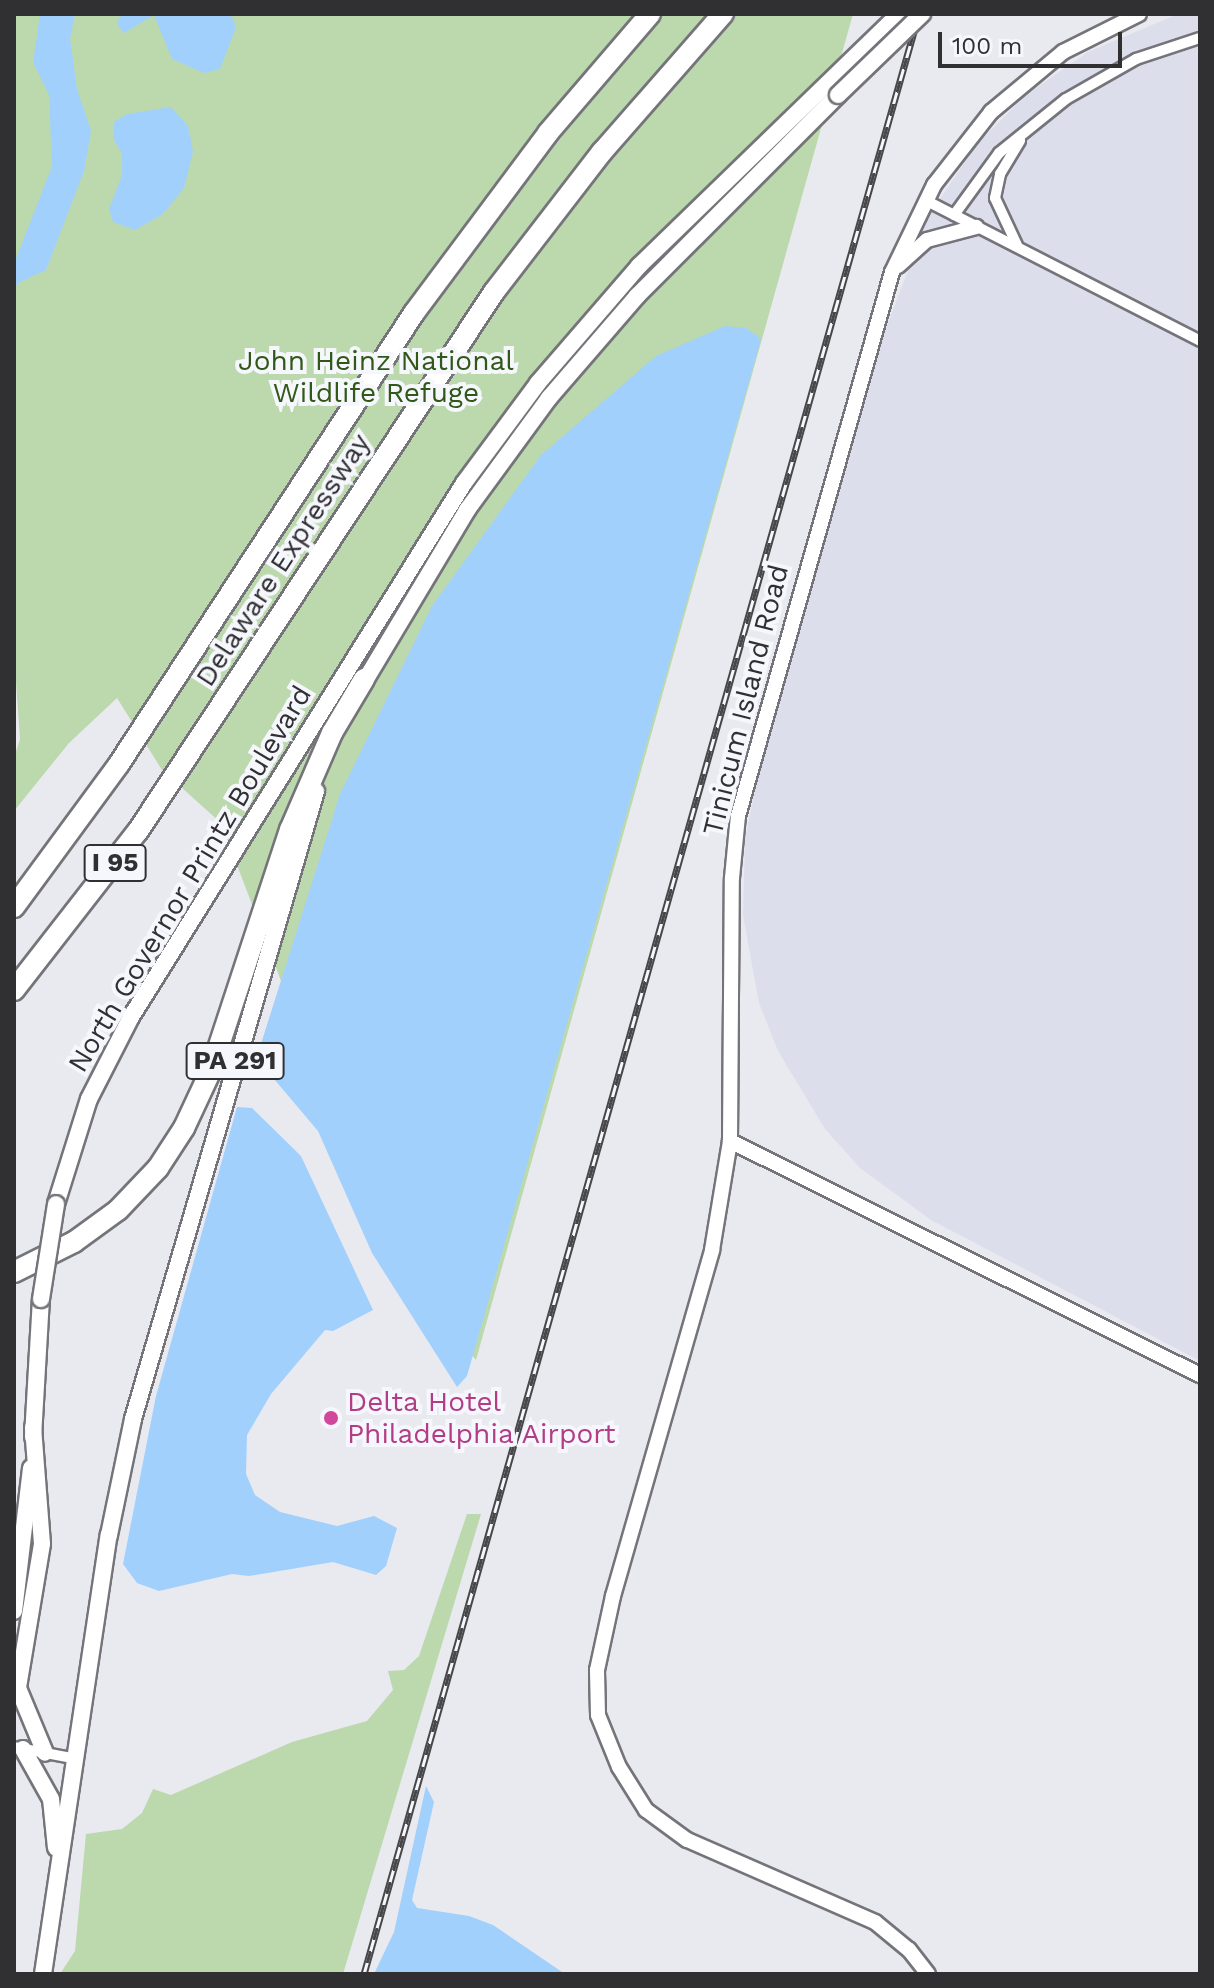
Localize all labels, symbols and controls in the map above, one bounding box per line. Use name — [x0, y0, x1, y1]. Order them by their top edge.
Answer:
scale bar — [942, 16, 1126, 66]
text: 100 m — [952, 32, 1022, 60]
park label: John Heinz National Wildlife Refuge — [238, 344, 514, 410]
street label: Delaware Expressway — [189, 427, 377, 693]
street label: Tinicum Island Road — [696, 561, 796, 839]
street label: North Governor Printz Boulevard — [61, 680, 319, 1078]
road number: I 95 — [83, 841, 147, 885]
road number: PA 291 — [185, 1039, 285, 1083]
place label: Delta Hotel Philadelphia Airport — [347, 1385, 617, 1451]
marker: Delta Hotel Philadelphia Airport — [322, 1409, 340, 1427]

